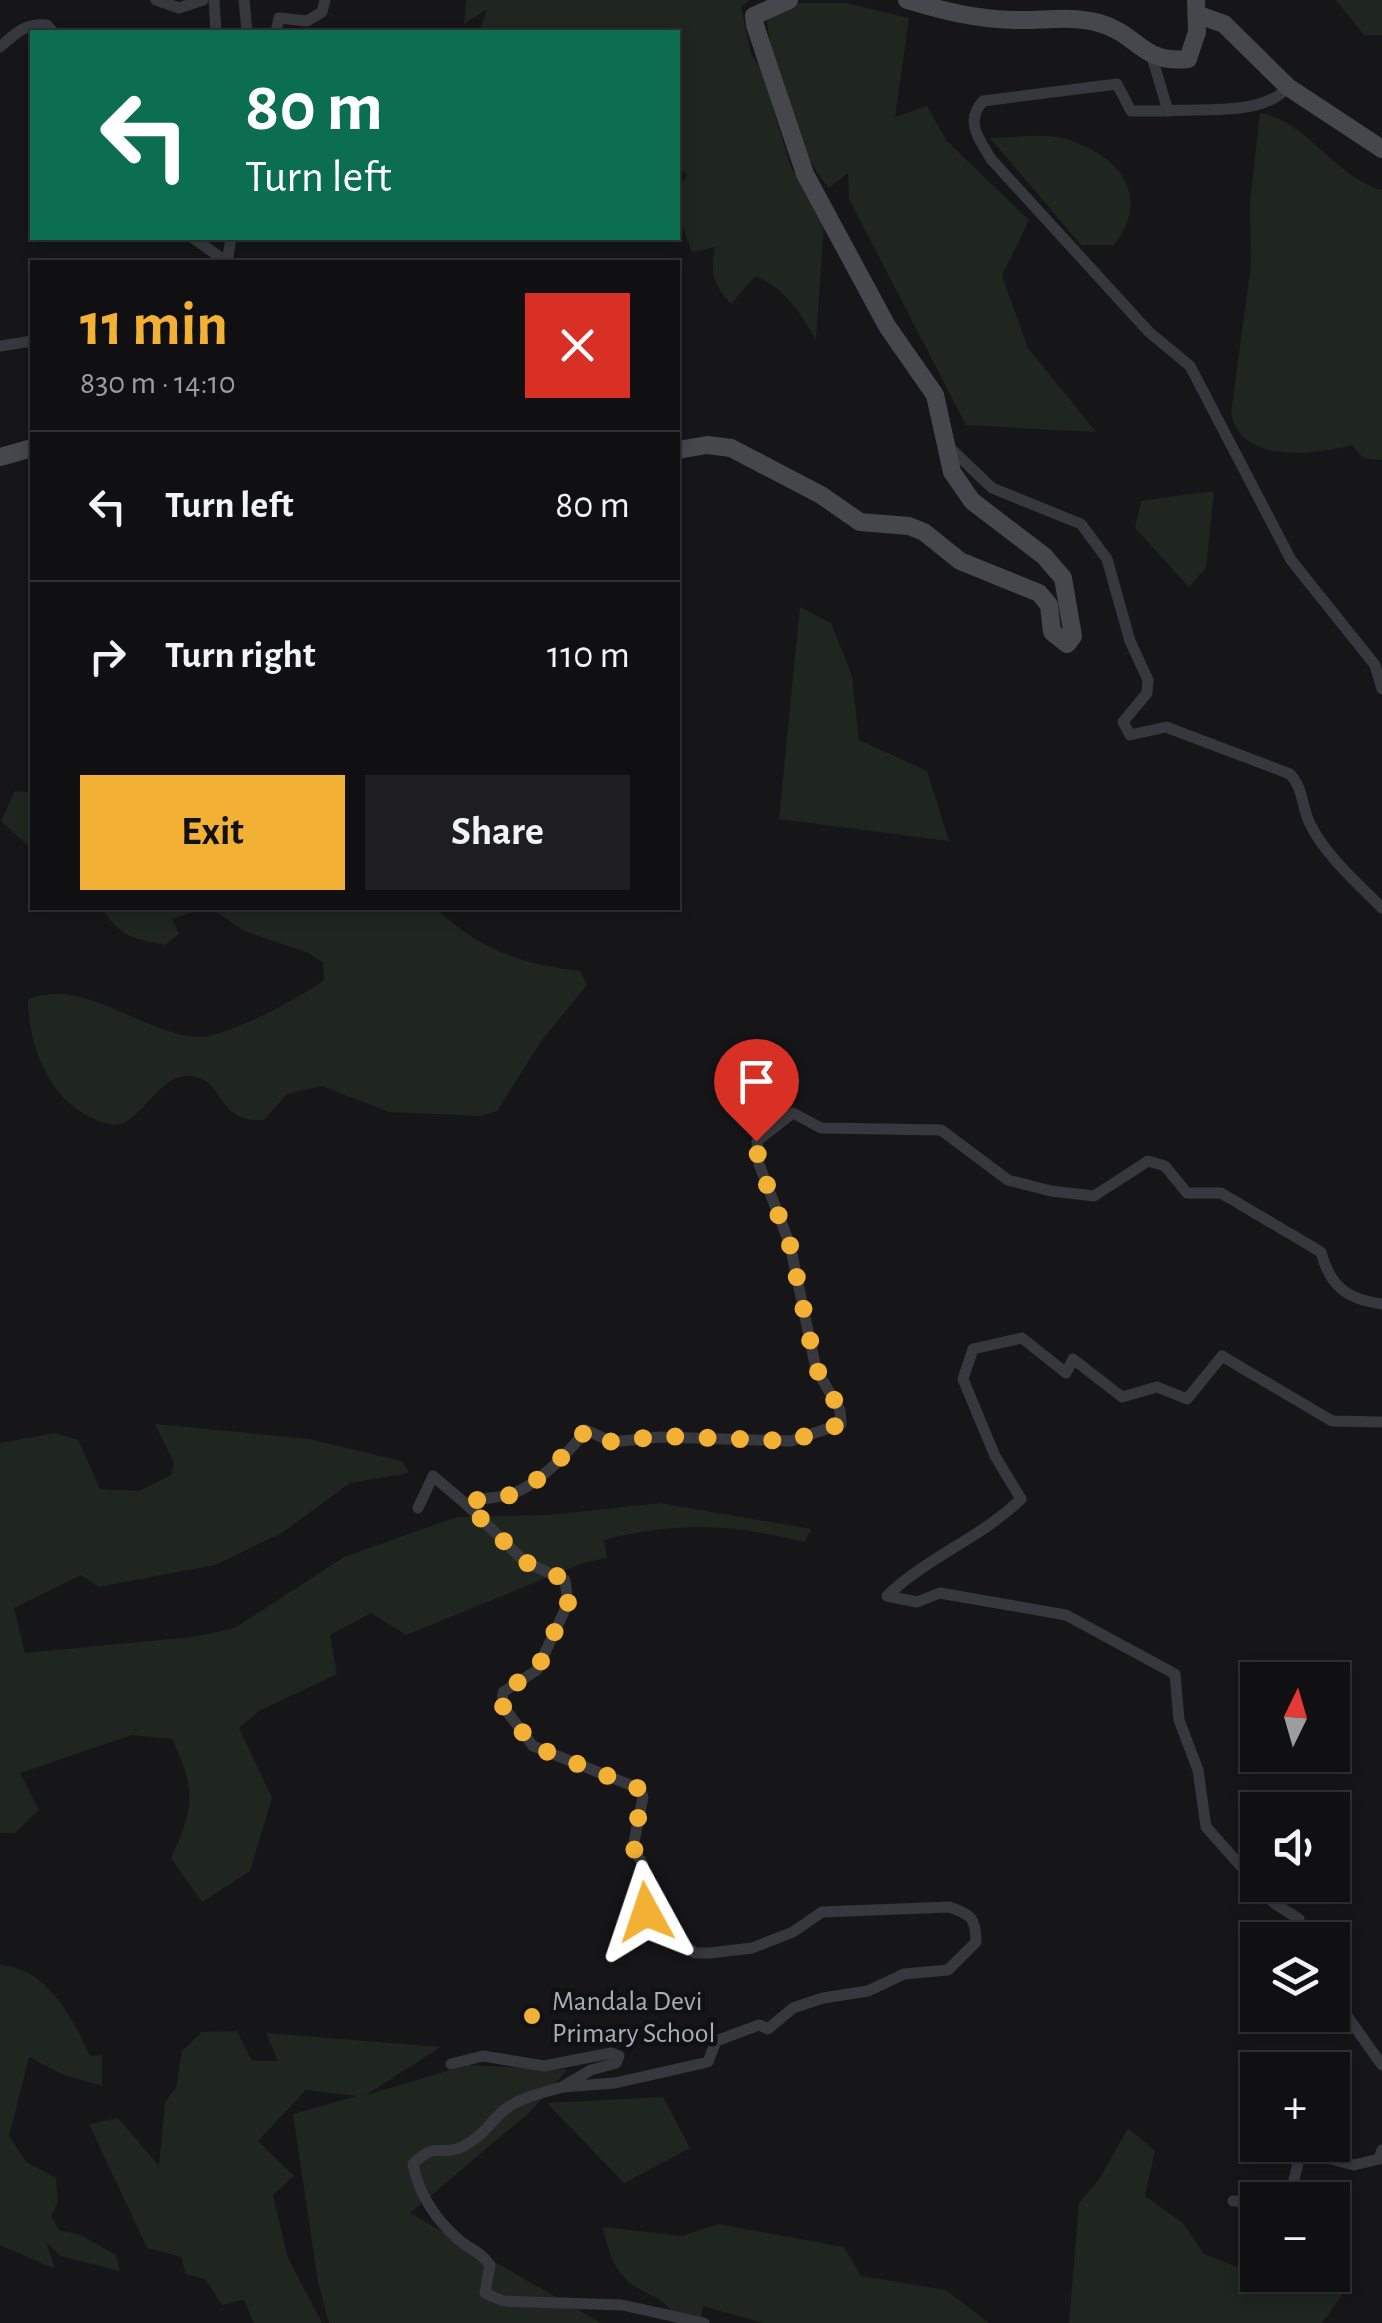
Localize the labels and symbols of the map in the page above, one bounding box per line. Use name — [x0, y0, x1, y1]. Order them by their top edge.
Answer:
pin — [714, 1039, 799, 1142]
north arrow — [1240, 1662, 1350, 1772]
position arrow — [594, 1860, 698, 1964]
place label: Mandala Devi Primary School — [552, 1988, 715, 2048]
marker: Mandala Devi Primary School — [521, 2005, 543, 2027]

